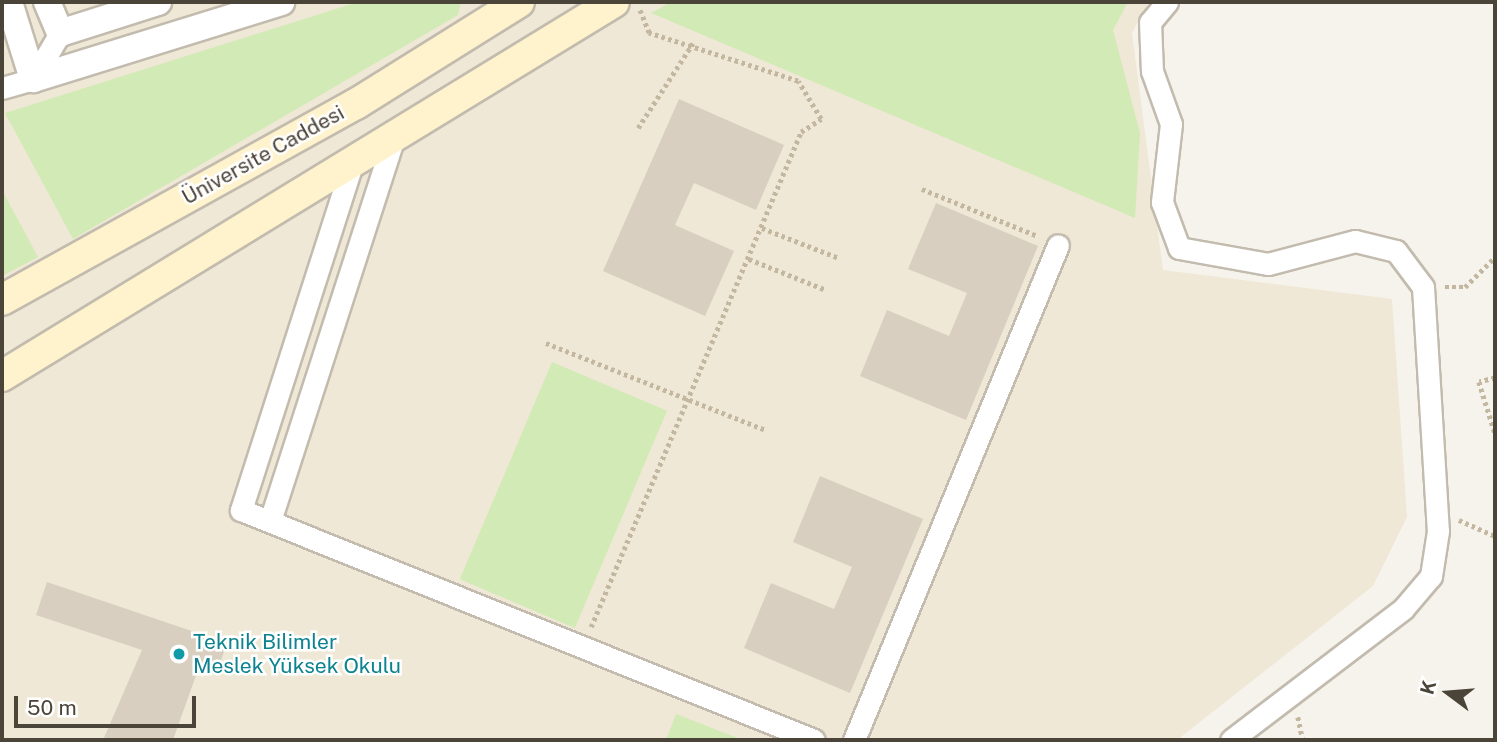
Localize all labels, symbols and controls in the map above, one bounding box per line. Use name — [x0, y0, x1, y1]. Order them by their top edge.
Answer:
street label: Üniversite Caddesi — [177, 100, 349, 210]
place label: Teknik Bilimler Meslek Yüksek Okulu — [193, 629, 401, 679]
marker: Teknik Bilimler Meslek Yüksek Okulu — [171, 646, 187, 662]
north arrow — [1413, 658, 1483, 728]
text: K — [1415, 678, 1440, 697]
scale bar — [18, 682, 200, 726]
text: 50 m — [27, 695, 77, 720]

